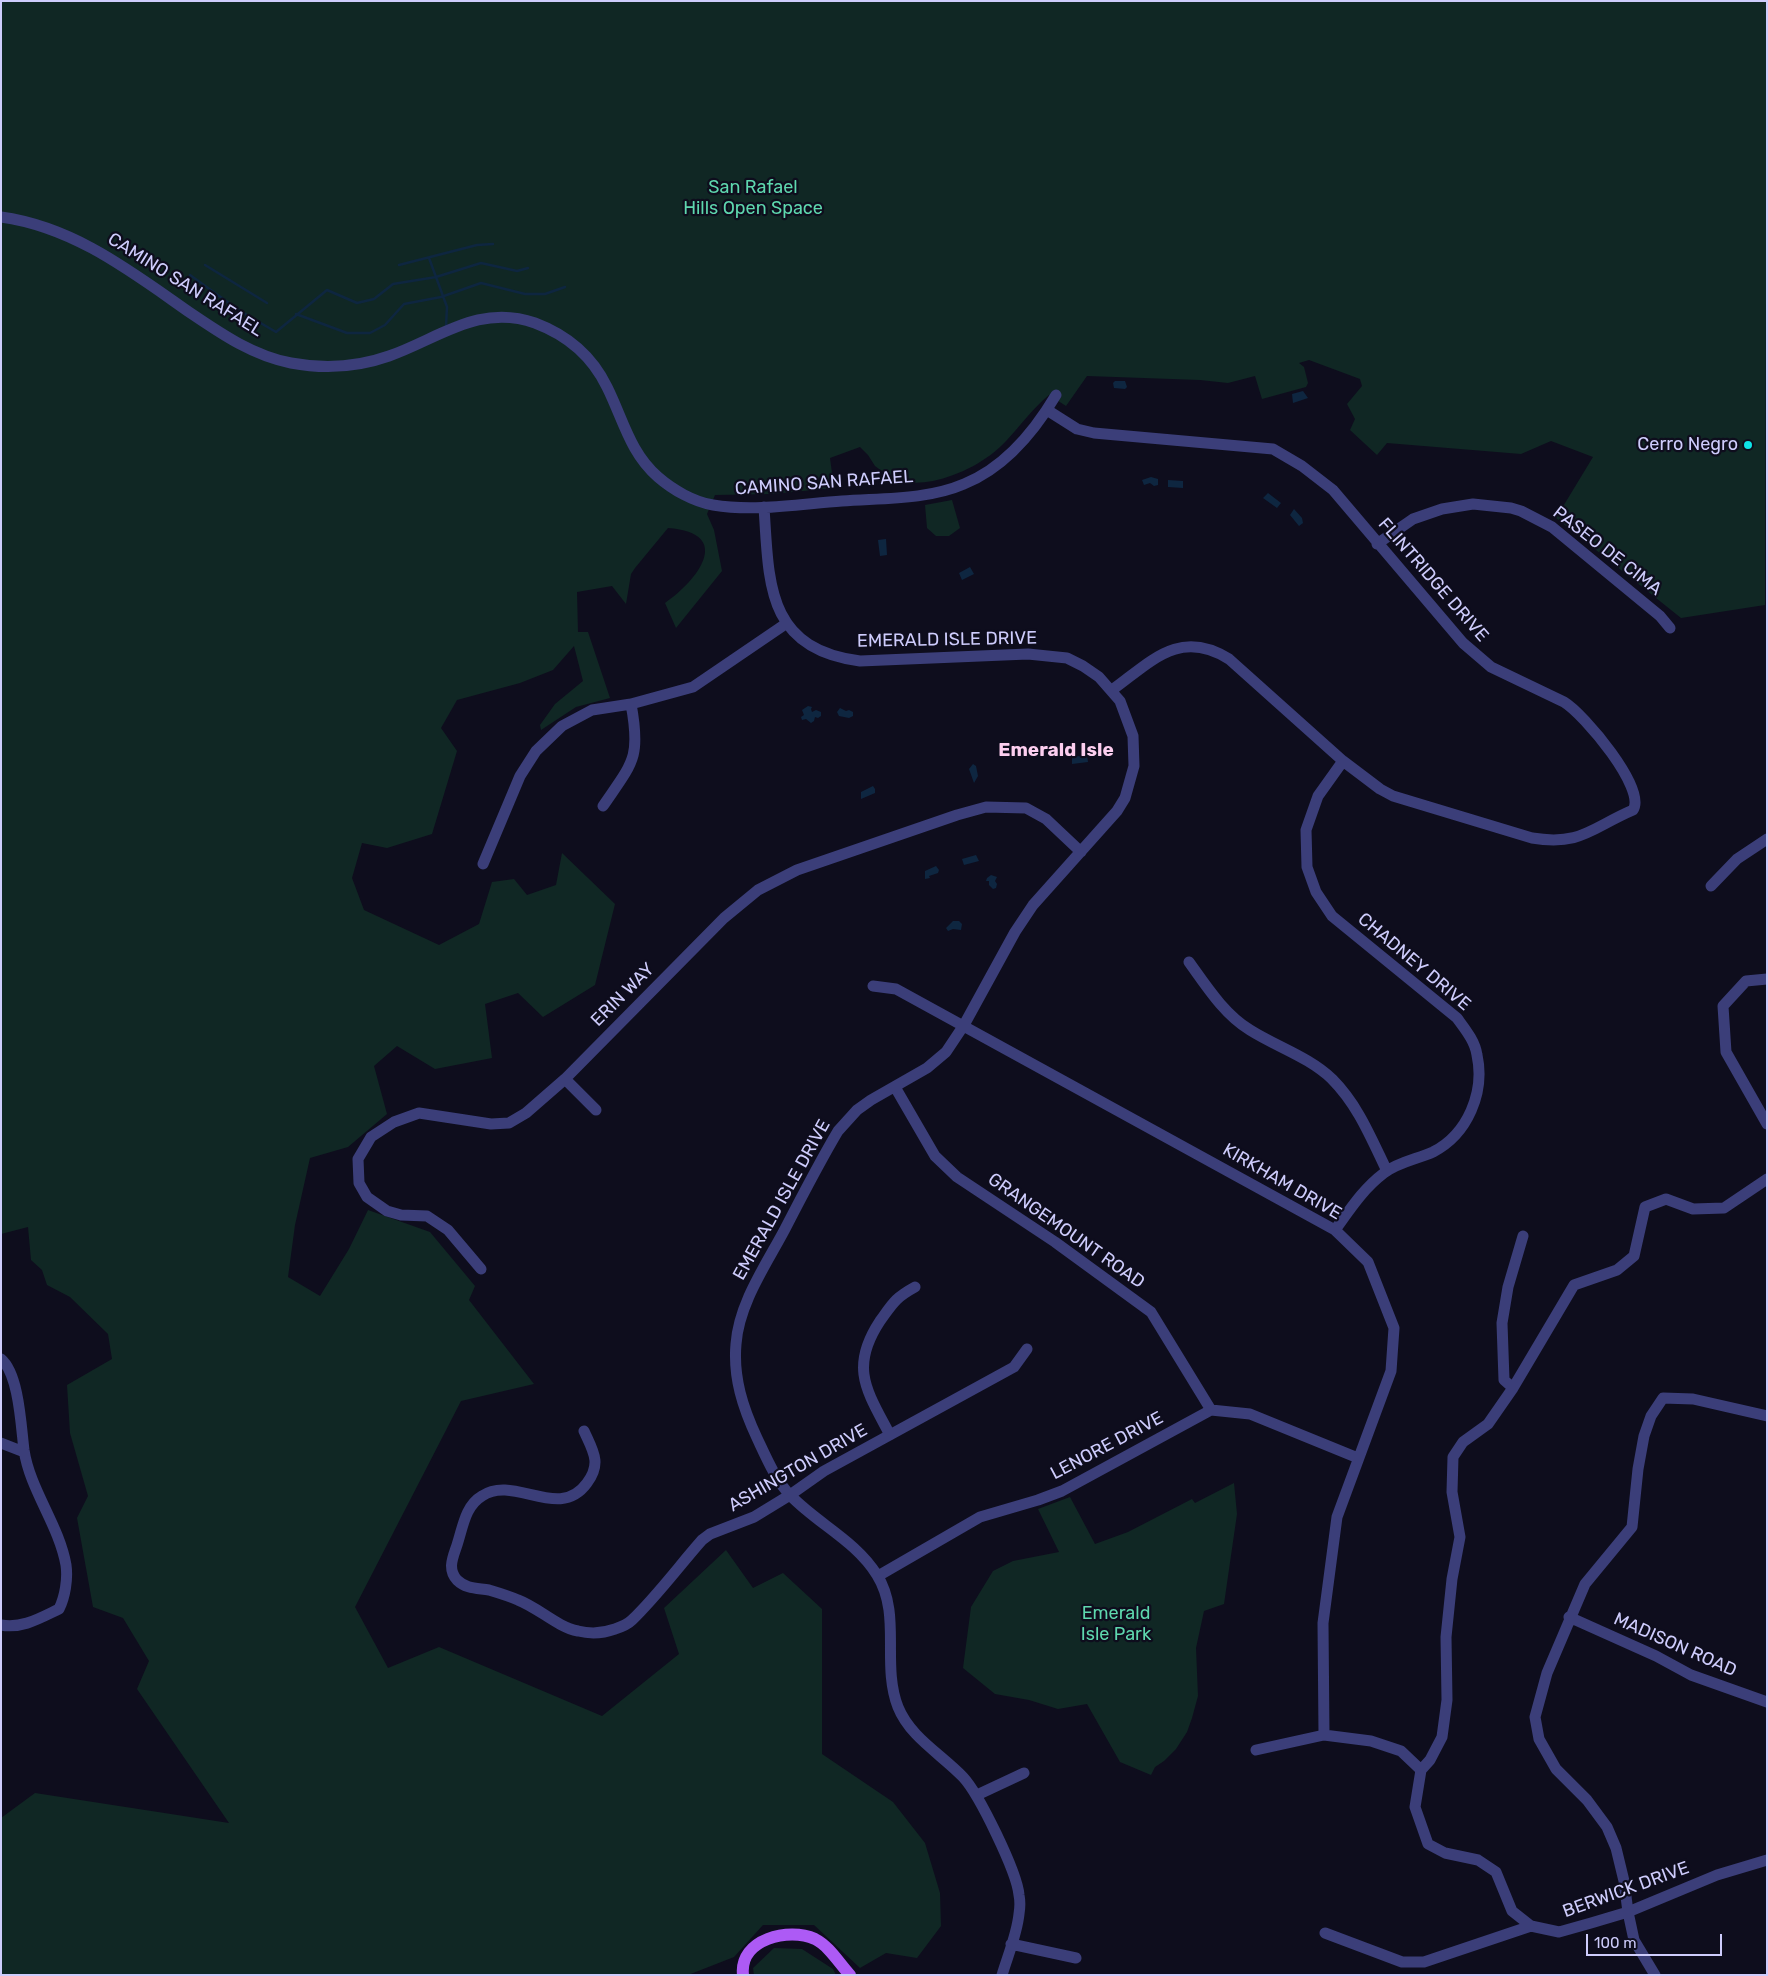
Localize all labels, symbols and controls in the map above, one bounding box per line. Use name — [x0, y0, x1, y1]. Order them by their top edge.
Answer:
park label: San Rafael Hills Open Space — [683, 177, 823, 220]
street label: CAMINO SAN RAFAEL — [103, 228, 267, 342]
place label: Cerro Negro — [1637, 434, 1738, 456]
marker: Cerro Negro — [1742, 439, 1754, 451]
street label: CAMINO SAN RAFAEL — [734, 466, 914, 500]
street label: PASEO DE CIMA — [1548, 502, 1666, 600]
street label: FLINTRIDGE DRIVE — [1373, 514, 1493, 646]
street label: EMERALD ISLE DRIVE — [857, 628, 1037, 652]
district label: Emerald Isle — [998, 740, 1114, 762]
street label: CHADNEY DRIVE — [1353, 909, 1475, 1015]
street label: ERIN WAY — [587, 959, 659, 1031]
street label: EMERALD ISLE DRIVE — [729, 1116, 835, 1284]
street label: KIRKHAM DRIVE — [1219, 1139, 1345, 1225]
street label: GRANGEMOUNT ROAD — [983, 1169, 1149, 1293]
street label: LENORE DRIVE — [1047, 1407, 1167, 1485]
street label: ASHINGTON DRIVE — [725, 1420, 871, 1516]
park label: Emerald Isle Park — [1081, 1603, 1151, 1646]
street label: MADISON ROAD — [1610, 1608, 1740, 1682]
street label: BERWICK DRIVE — [1560, 1857, 1692, 1923]
scale bar — [1588, 1924, 1724, 1956]
text: 100 m — [1594, 1934, 1636, 1952]

